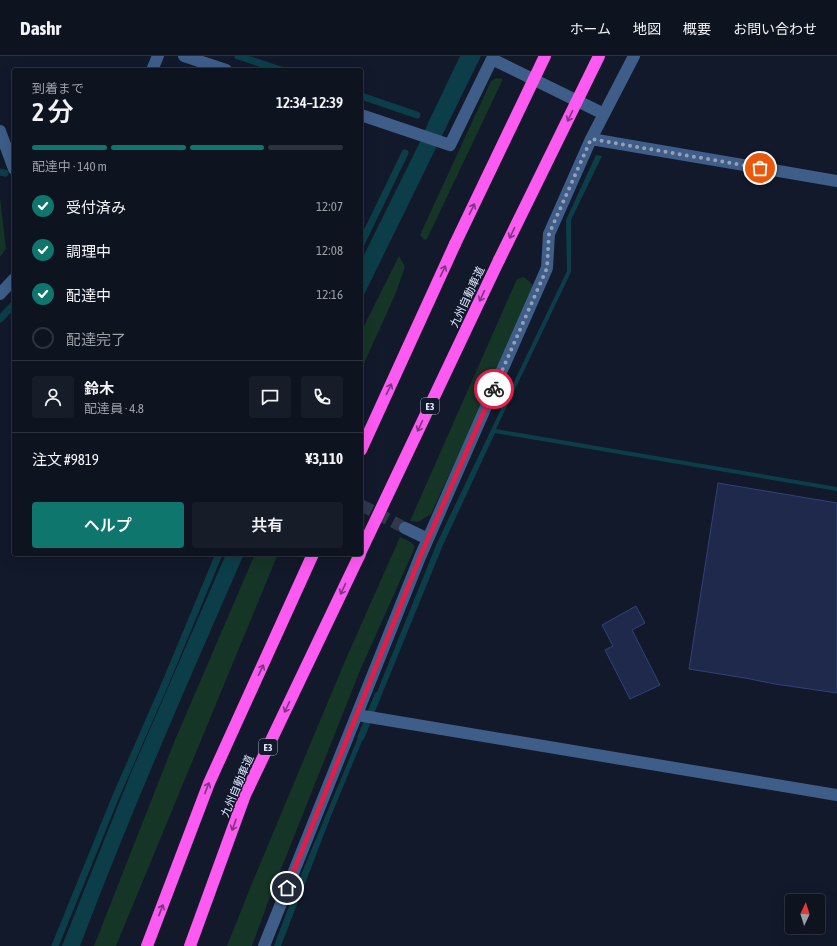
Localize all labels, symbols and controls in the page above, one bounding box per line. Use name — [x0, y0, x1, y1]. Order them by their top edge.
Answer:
text: Dashr — [20, 17, 61, 39]
text: ホーム — [569, 21, 611, 37]
text: 地図 — [633, 21, 661, 37]
text: 概要 — [683, 21, 711, 37]
text: お問い合わせ — [733, 21, 817, 37]
text: 到着まで — [32, 81, 84, 96]
text: 12:34–12:39 — [276, 94, 343, 111]
text: 2 分 — [32, 97, 74, 127]
one-way arrow — [565, 110, 573, 122]
pin — [743, 151, 777, 185]
icon: bag — [749, 157, 771, 179]
text: 配達中 · 140 m — [32, 159, 107, 174]
icon: check — [32, 195, 54, 217]
text: 受付済み — [66, 199, 126, 216]
text: 12:07 — [316, 199, 343, 214]
one-way arrow — [469, 203, 476, 215]
one-way arrow — [508, 227, 515, 239]
icon: check — [32, 239, 54, 261]
text: 調理中 — [66, 243, 111, 260]
text: 12:08 — [316, 243, 343, 258]
one-way arrow — [440, 265, 447, 277]
street label: 九州自動車道 — [448, 265, 486, 329]
icon: check — [32, 283, 54, 305]
text: 配達中 — [66, 287, 111, 304]
text: 12:16 — [316, 287, 343, 302]
one-way arrow — [478, 289, 485, 301]
text: 配達完了 — [66, 331, 126, 348]
courier — [474, 369, 514, 409]
button: person — [32, 376, 74, 418]
button: chat — [249, 376, 291, 418]
button: phone — [301, 376, 343, 418]
icon: bike — [483, 378, 505, 400]
text: 鈴木 — [84, 380, 114, 397]
one-way arrow — [386, 383, 393, 395]
road number: E3 — [421, 398, 439, 414]
text: 配達員 · 4.8 — [84, 401, 144, 416]
one-way arrow — [416, 420, 423, 432]
text: ¥3,110 — [305, 450, 343, 467]
text: 注文 #9819 — [32, 451, 99, 468]
button: ヘルプ — [32, 502, 184, 548]
button: 共有 — [192, 502, 343, 548]
one-way arrow — [339, 583, 346, 595]
one-way arrow — [257, 664, 265, 676]
one-way arrow — [283, 700, 290, 712]
road number: E3 — [259, 739, 277, 755]
street label: 九州自動車道 — [219, 753, 255, 819]
one-way arrow — [203, 783, 211, 795]
one-way arrow — [230, 819, 238, 831]
pin — [270, 871, 304, 905]
icon: home — [276, 877, 298, 899]
north arrow — [785, 894, 825, 934]
map controls — [785, 894, 825, 934]
one-way arrow — [157, 904, 165, 916]

